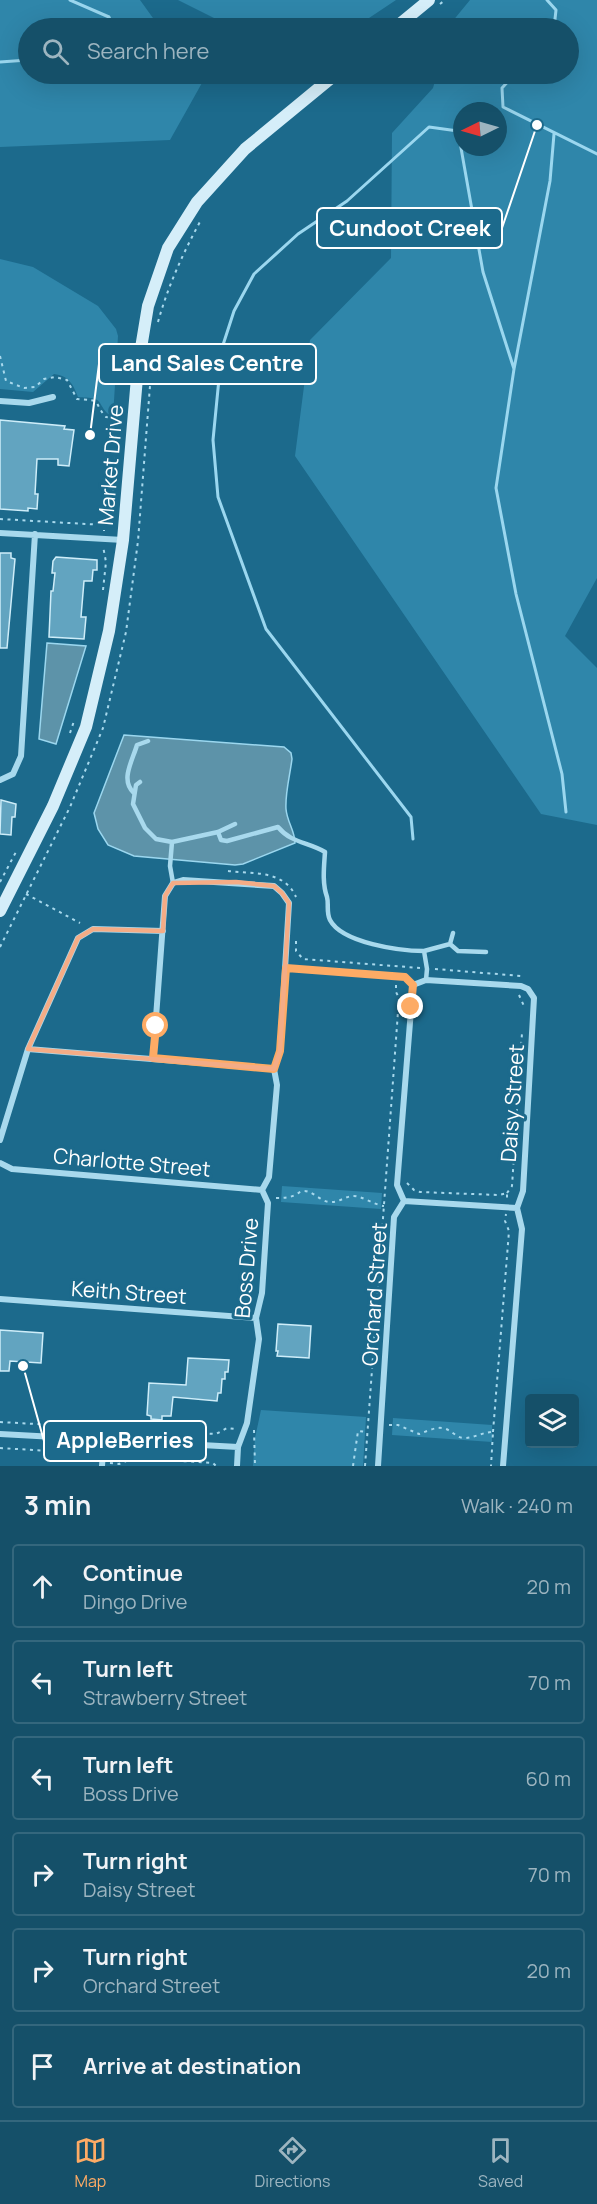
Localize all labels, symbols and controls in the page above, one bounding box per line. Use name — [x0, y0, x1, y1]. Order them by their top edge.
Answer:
search box — [18, 18, 579, 84]
icon: search — [39, 35, 72, 68]
text: Search here — [87, 36, 209, 66]
north arrow — [453, 102, 507, 156]
callout: Cundoot Creek — [317, 208, 502, 248]
text: Cundoot Creek — [329, 213, 492, 243]
callout: Land Sales Centre — [99, 344, 316, 384]
text: Land Sales Centre — [110, 348, 304, 378]
street label: Market Drive — [91, 403, 129, 527]
route end — [397, 993, 423, 1019]
route start — [142, 1012, 168, 1038]
street label: Daisy Street — [494, 1043, 530, 1163]
street label: Charlotte Street — [52, 1141, 212, 1183]
street label: Boss Drive — [228, 1217, 264, 1319]
street label: Orchard Street — [355, 1221, 393, 1367]
street label: Keith Street — [70, 1274, 188, 1310]
map controls — [525, 1394, 579, 1448]
button: layers — [525, 1394, 579, 1448]
callout: AppleBerries — [44, 1421, 206, 1461]
text: AppleBerries — [56, 1425, 194, 1455]
text: 3 min — [24, 1487, 91, 1523]
text: Walk · 240 m — [461, 1492, 573, 1519]
text: Continue — [83, 1558, 183, 1588]
icon: ahead — [26, 1570, 59, 1603]
text: 20 m — [526, 1573, 571, 1600]
text: Dingo Drive — [83, 1588, 187, 1615]
text: Turn left — [83, 1654, 173, 1684]
icon: left — [26, 1666, 59, 1699]
text: 70 m — [528, 1669, 571, 1696]
text: Strawberry Street — [83, 1684, 247, 1711]
text: Turn left — [83, 1750, 173, 1780]
icon: left — [26, 1762, 59, 1795]
text: 60 m — [525, 1765, 571, 1792]
text: Boss Drive — [83, 1780, 179, 1807]
text: Turn right — [83, 1846, 188, 1876]
icon: right — [26, 1858, 59, 1891]
text: 70 m — [528, 1861, 571, 1888]
text: Daisy Street — [83, 1876, 196, 1903]
text: Turn right — [83, 1942, 188, 1972]
icon: right — [26, 1954, 59, 1987]
text: 20 m — [526, 1957, 571, 1984]
text: Orchard Street — [83, 1972, 220, 1999]
icon: arrive — [26, 2050, 59, 2083]
text: Arrive at destination — [83, 2051, 301, 2081]
tab: Map — [74, 2134, 107, 2192]
tab: Directions — [255, 2134, 330, 2192]
tab: Saved — [478, 2134, 523, 2192]

